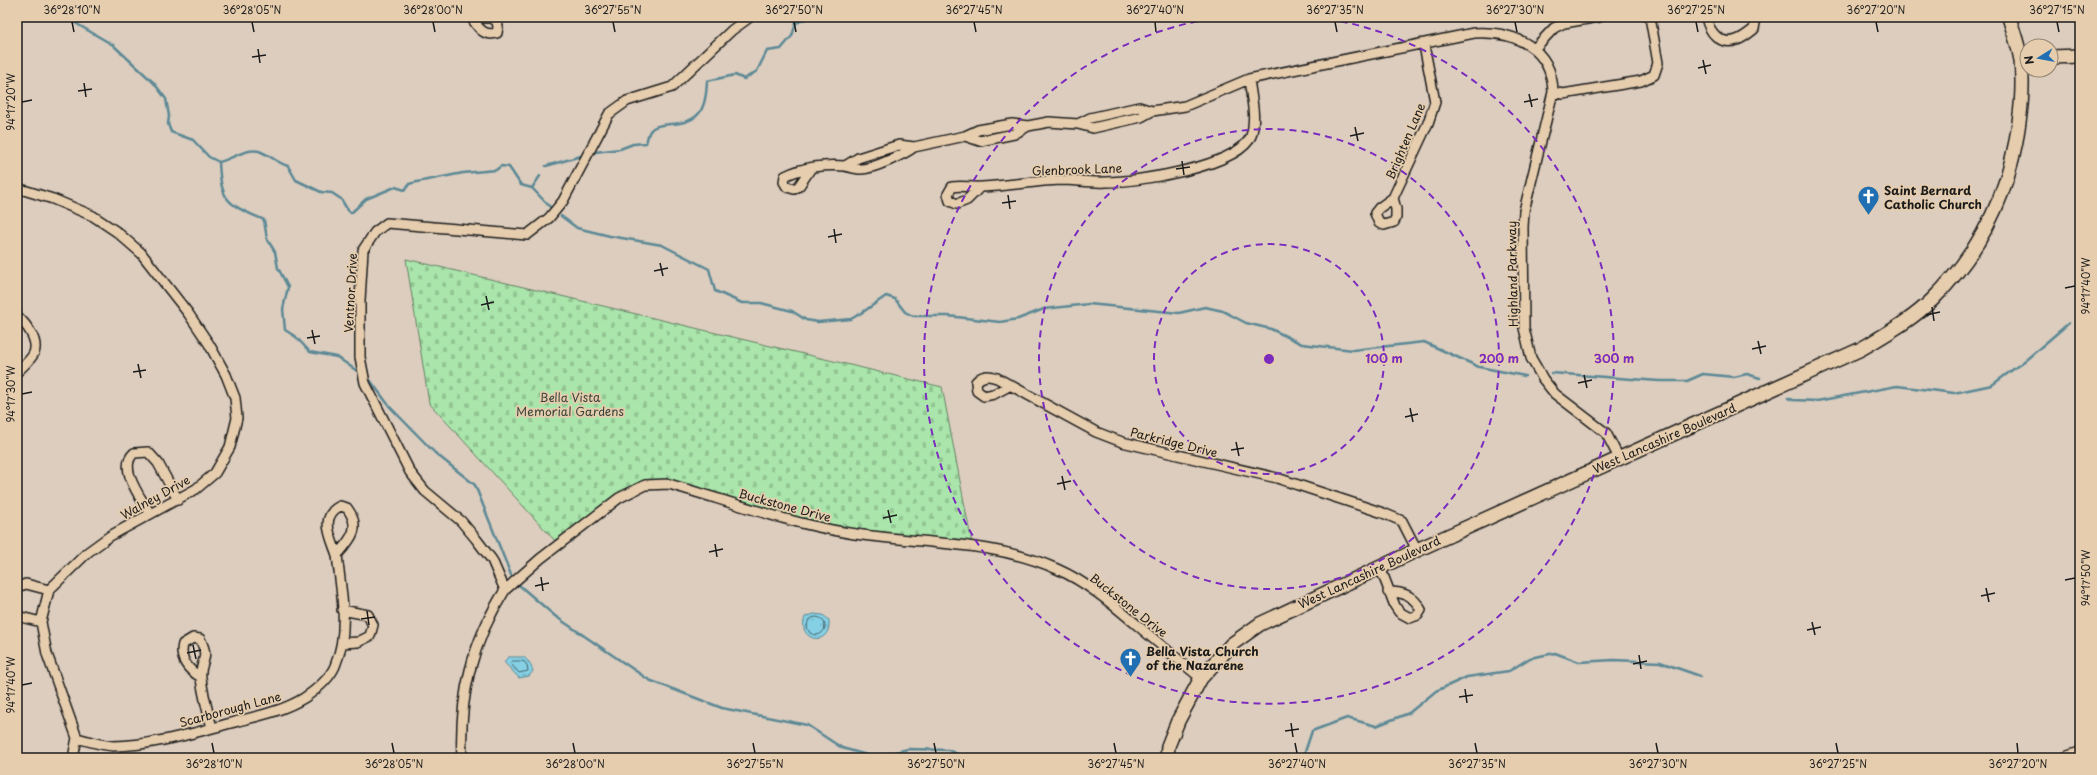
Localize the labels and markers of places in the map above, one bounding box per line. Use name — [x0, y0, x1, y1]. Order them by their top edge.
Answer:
place label: Saint Bernard Catholic Church — [1884, 181, 1982, 213]
church icon: Saint Bernard Catholic Church — [1856, 184, 1882, 217]
centre of rings — [1262, 352, 1276, 366]
place label: Bella Vista Church of the Nazarene — [1146, 642, 1259, 674]
church icon: Bella Vista Church of the Nazarene — [1118, 645, 1144, 678]

